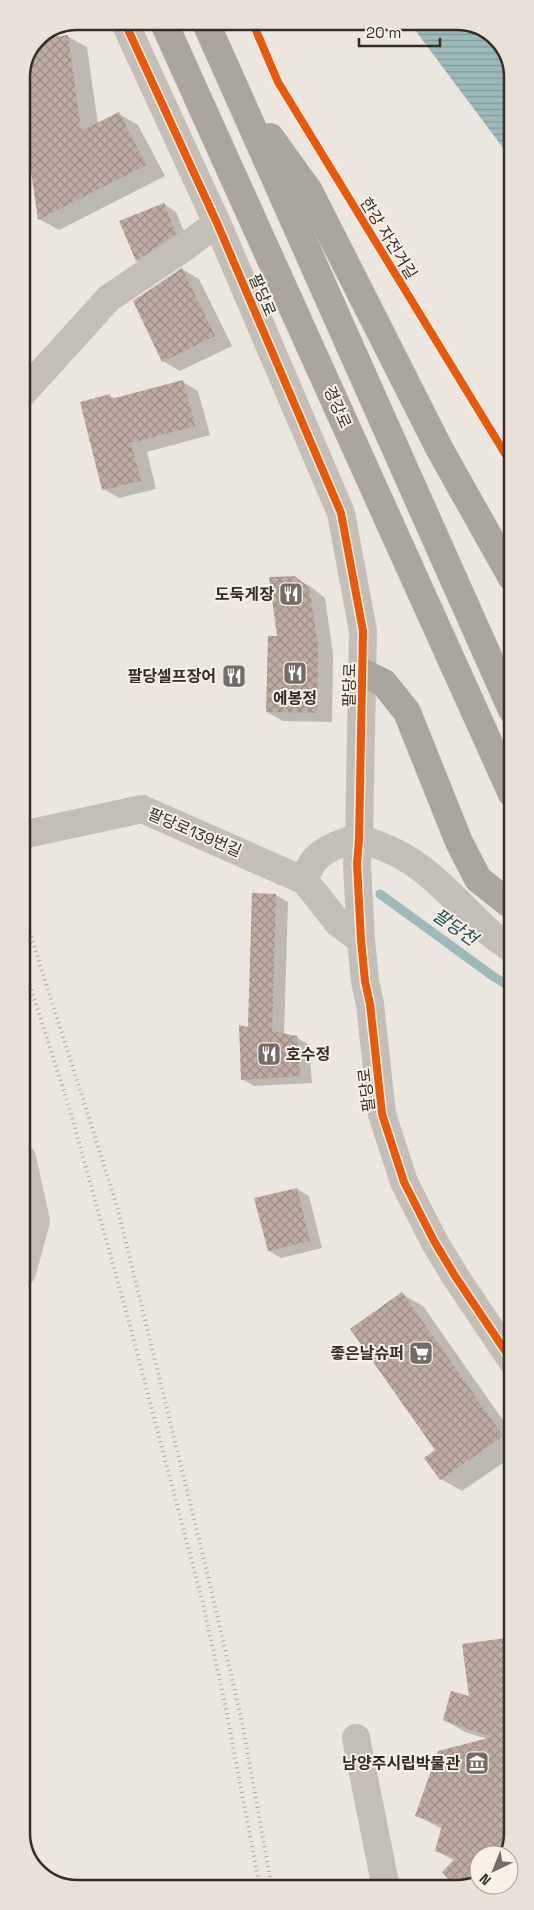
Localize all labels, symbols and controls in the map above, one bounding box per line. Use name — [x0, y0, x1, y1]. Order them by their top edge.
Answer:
scale bar — [359, 15, 440, 47]
text: 20 m — [366, 23, 401, 42]
street label: 한강 자전거길 — [355, 194, 422, 283]
street label: 팔당로 — [244, 271, 281, 320]
street label: 경강로 — [319, 383, 356, 432]
restaurant icon: 도둑게장 — [278, 581, 304, 607]
place label: 도둑게장 — [215, 584, 274, 605]
restaurant icon: 에봉정 — [282, 660, 308, 686]
street label: 팔당로 — [339, 662, 360, 707]
restaurant icon: 팔당셀프장어 — [221, 663, 247, 689]
place label: 팔당셀프장어 — [128, 666, 216, 687]
place label: 에봉정 — [273, 688, 317, 709]
street label: 팔당로139번길 — [145, 803, 245, 862]
water label: 팔당천 — [428, 903, 484, 952]
restaurant icon: 호수정 — [256, 1041, 282, 1067]
place label: 호수정 — [286, 1044, 330, 1065]
street label: 팔당로 — [353, 1066, 380, 1113]
supermarket icon: 좋은날슈퍼 — [408, 1340, 434, 1366]
place label: 좋은날슈퍼 — [330, 1343, 404, 1364]
museum icon: 남양주시립박물관 — [464, 1750, 490, 1776]
place label: 남양주시립박물관 — [342, 1753, 460, 1774]
north arrow — [469, 1845, 519, 1895]
text: N — [476, 1870, 495, 1889]

